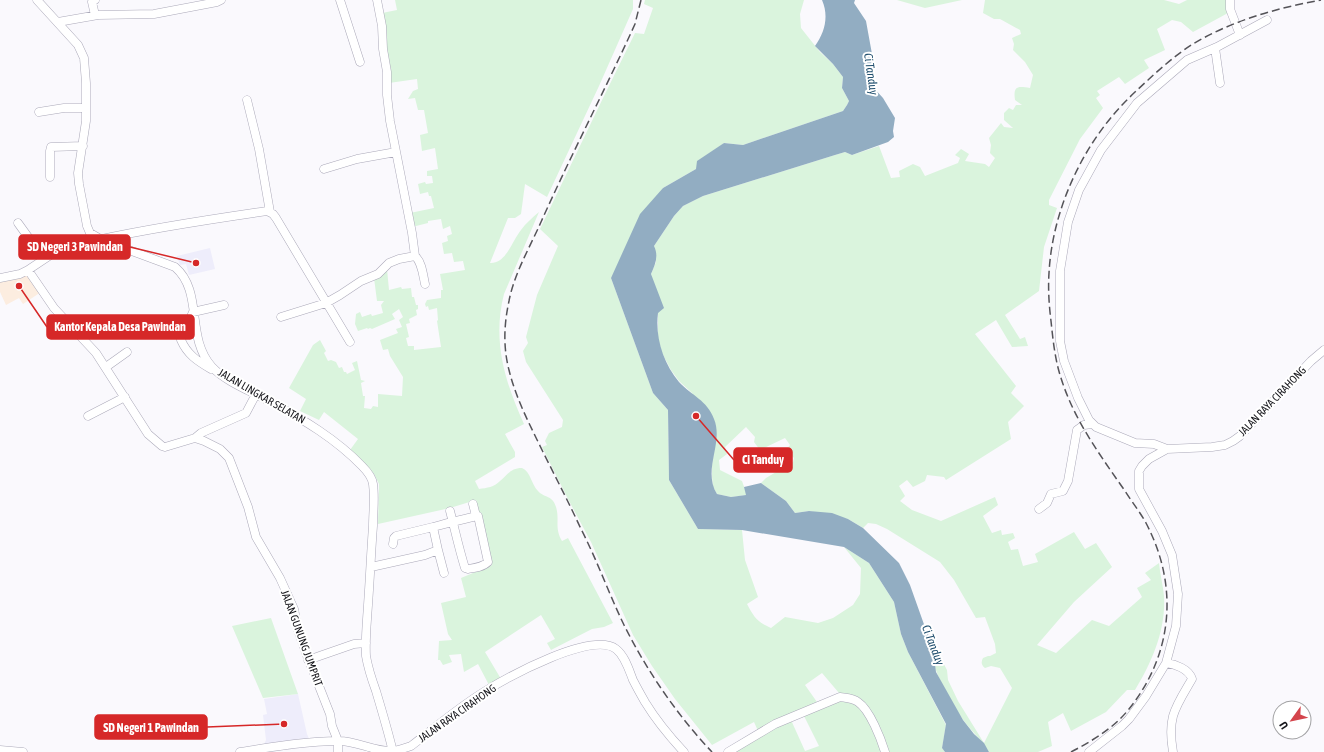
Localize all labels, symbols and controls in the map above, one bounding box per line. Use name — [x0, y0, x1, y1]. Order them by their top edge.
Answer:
water label: Ci Tanduy — [861, 52, 881, 96]
callout: SD Negeri 3 Pawindan — [19, 235, 130, 259]
text: SD Negeri 3 Pawindan — [27, 240, 123, 254]
callout: Kantor Kepala Desa Pawindan — [47, 315, 194, 339]
text: Kantor Kepala Desa Pawindan — [54, 320, 186, 334]
street label: JALAN RAYA CIRAHONG — [1236, 364, 1308, 438]
street label: JALAN LINGKAR SELATAN — [216, 366, 308, 426]
callout: Ci Tanduy — [734, 448, 792, 472]
text: Ci Tanduy — [742, 453, 784, 467]
street label: JALAN GUNUNG JUMPRIT — [279, 588, 325, 688]
water label: Ci Tanduy — [919, 623, 947, 667]
street label: JALAN RAYA CIRAHONG — [416, 682, 498, 744]
north arrow — [1272, 700, 1312, 740]
callout: SD Negeri 1 Pawindan — [95, 715, 207, 739]
text: U — [1277, 719, 1290, 731]
text: SD Negeri 1 Pawindan — [103, 721, 199, 735]

